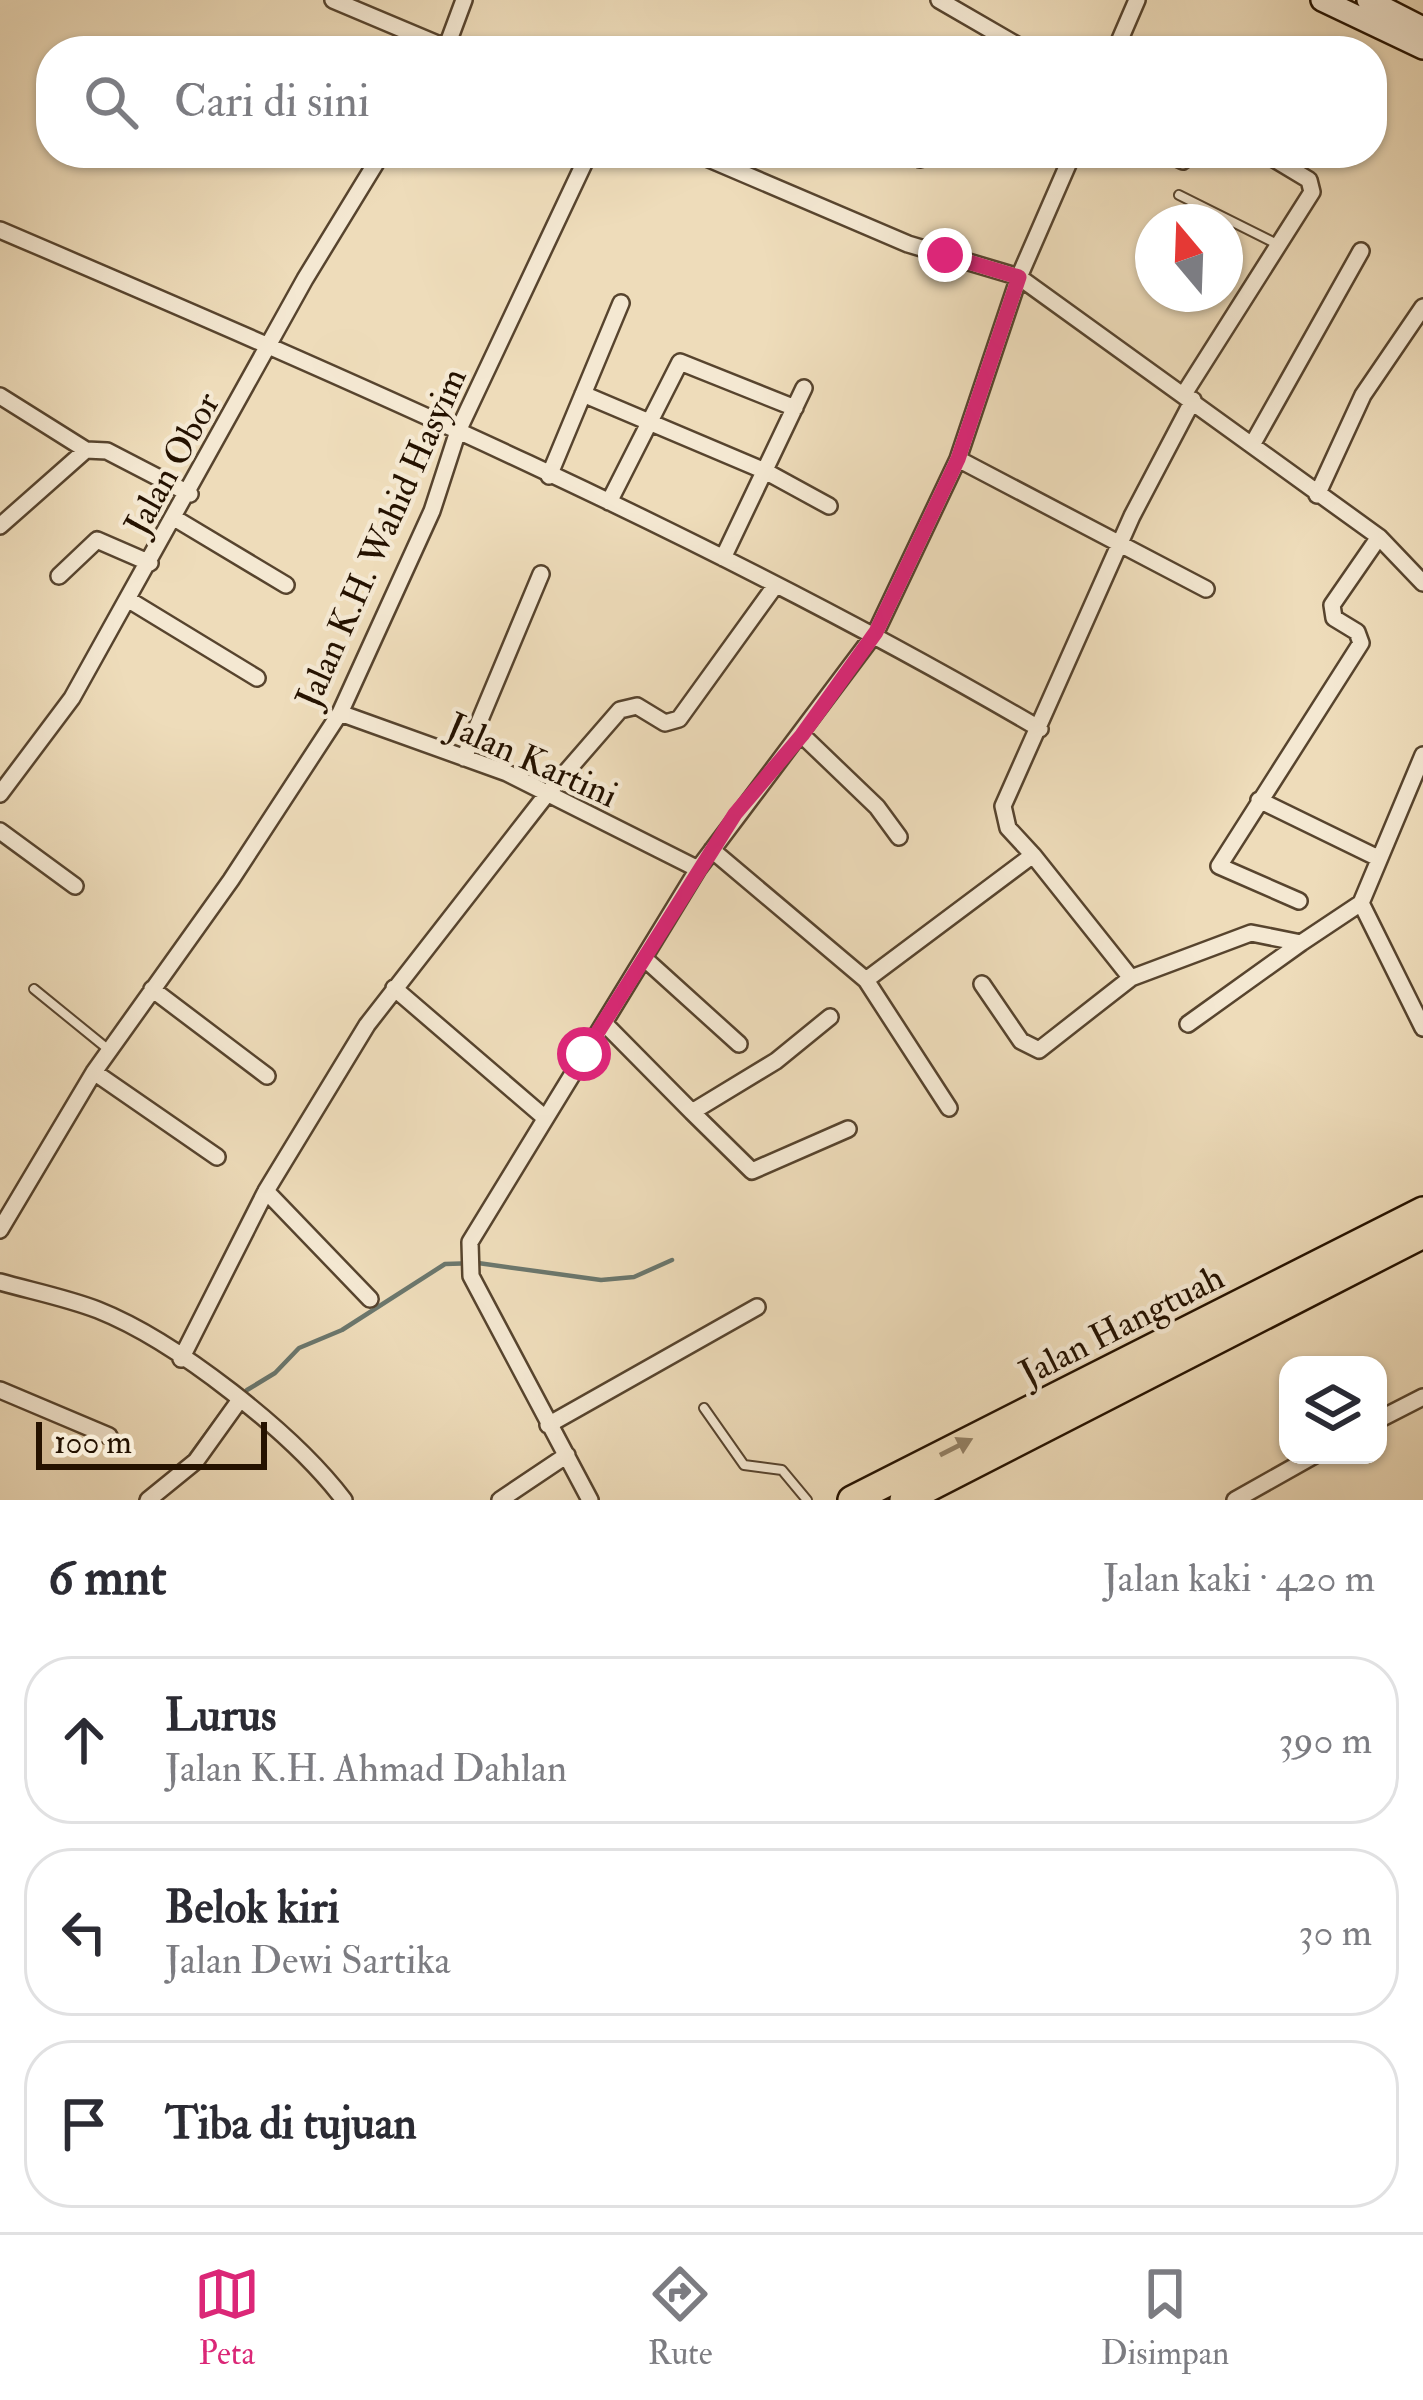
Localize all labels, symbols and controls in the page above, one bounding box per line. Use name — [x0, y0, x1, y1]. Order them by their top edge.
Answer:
search box — [36, 36, 1387, 168]
icon: search — [78, 69, 144, 135]
text: Cari di sini — [174, 74, 370, 130]
north arrow — [1135, 204, 1243, 312]
route end — [918, 228, 972, 282]
street label: Jalan K.H. Wahid Hasyim — [286, 360, 477, 716]
street label: Jalan Obor — [114, 384, 230, 544]
street label: Jalan Kartini — [439, 702, 624, 818]
route start — [557, 1027, 611, 1081]
street label: Jalan Hangtuah — [1011, 1255, 1231, 1397]
map controls — [1279, 1356, 1387, 1464]
button: layers — [1279, 1356, 1387, 1464]
scale bar — [36, 1416, 267, 1469]
text: 100 m — [54, 1422, 132, 1463]
one-way arrow — [939, 1438, 973, 1458]
text: 6 mnt — [48, 1546, 167, 1610]
text: Jalan kaki · 420 m — [1103, 1554, 1375, 1603]
text: Lurus — [165, 1688, 276, 1744]
icon: ahead — [51, 1707, 117, 1773]
text: 390 m — [1279, 1716, 1372, 1765]
text: Jalan K.H. Ahmad Dahlan — [165, 1744, 567, 1793]
text: Belok kiri — [165, 1880, 339, 1936]
icon: left — [51, 1899, 117, 1965]
text: 30 m — [1299, 1908, 1372, 1957]
text: Jalan Dewi Sartika — [165, 1936, 451, 1985]
icon: arrive — [51, 2091, 117, 2157]
text: Tiba di tujuan — [165, 2096, 417, 2152]
tab: Peta — [194, 2261, 260, 2374]
tab: Rute — [647, 2261, 713, 2374]
tab: Disimpan — [1101, 2261, 1229, 2374]

